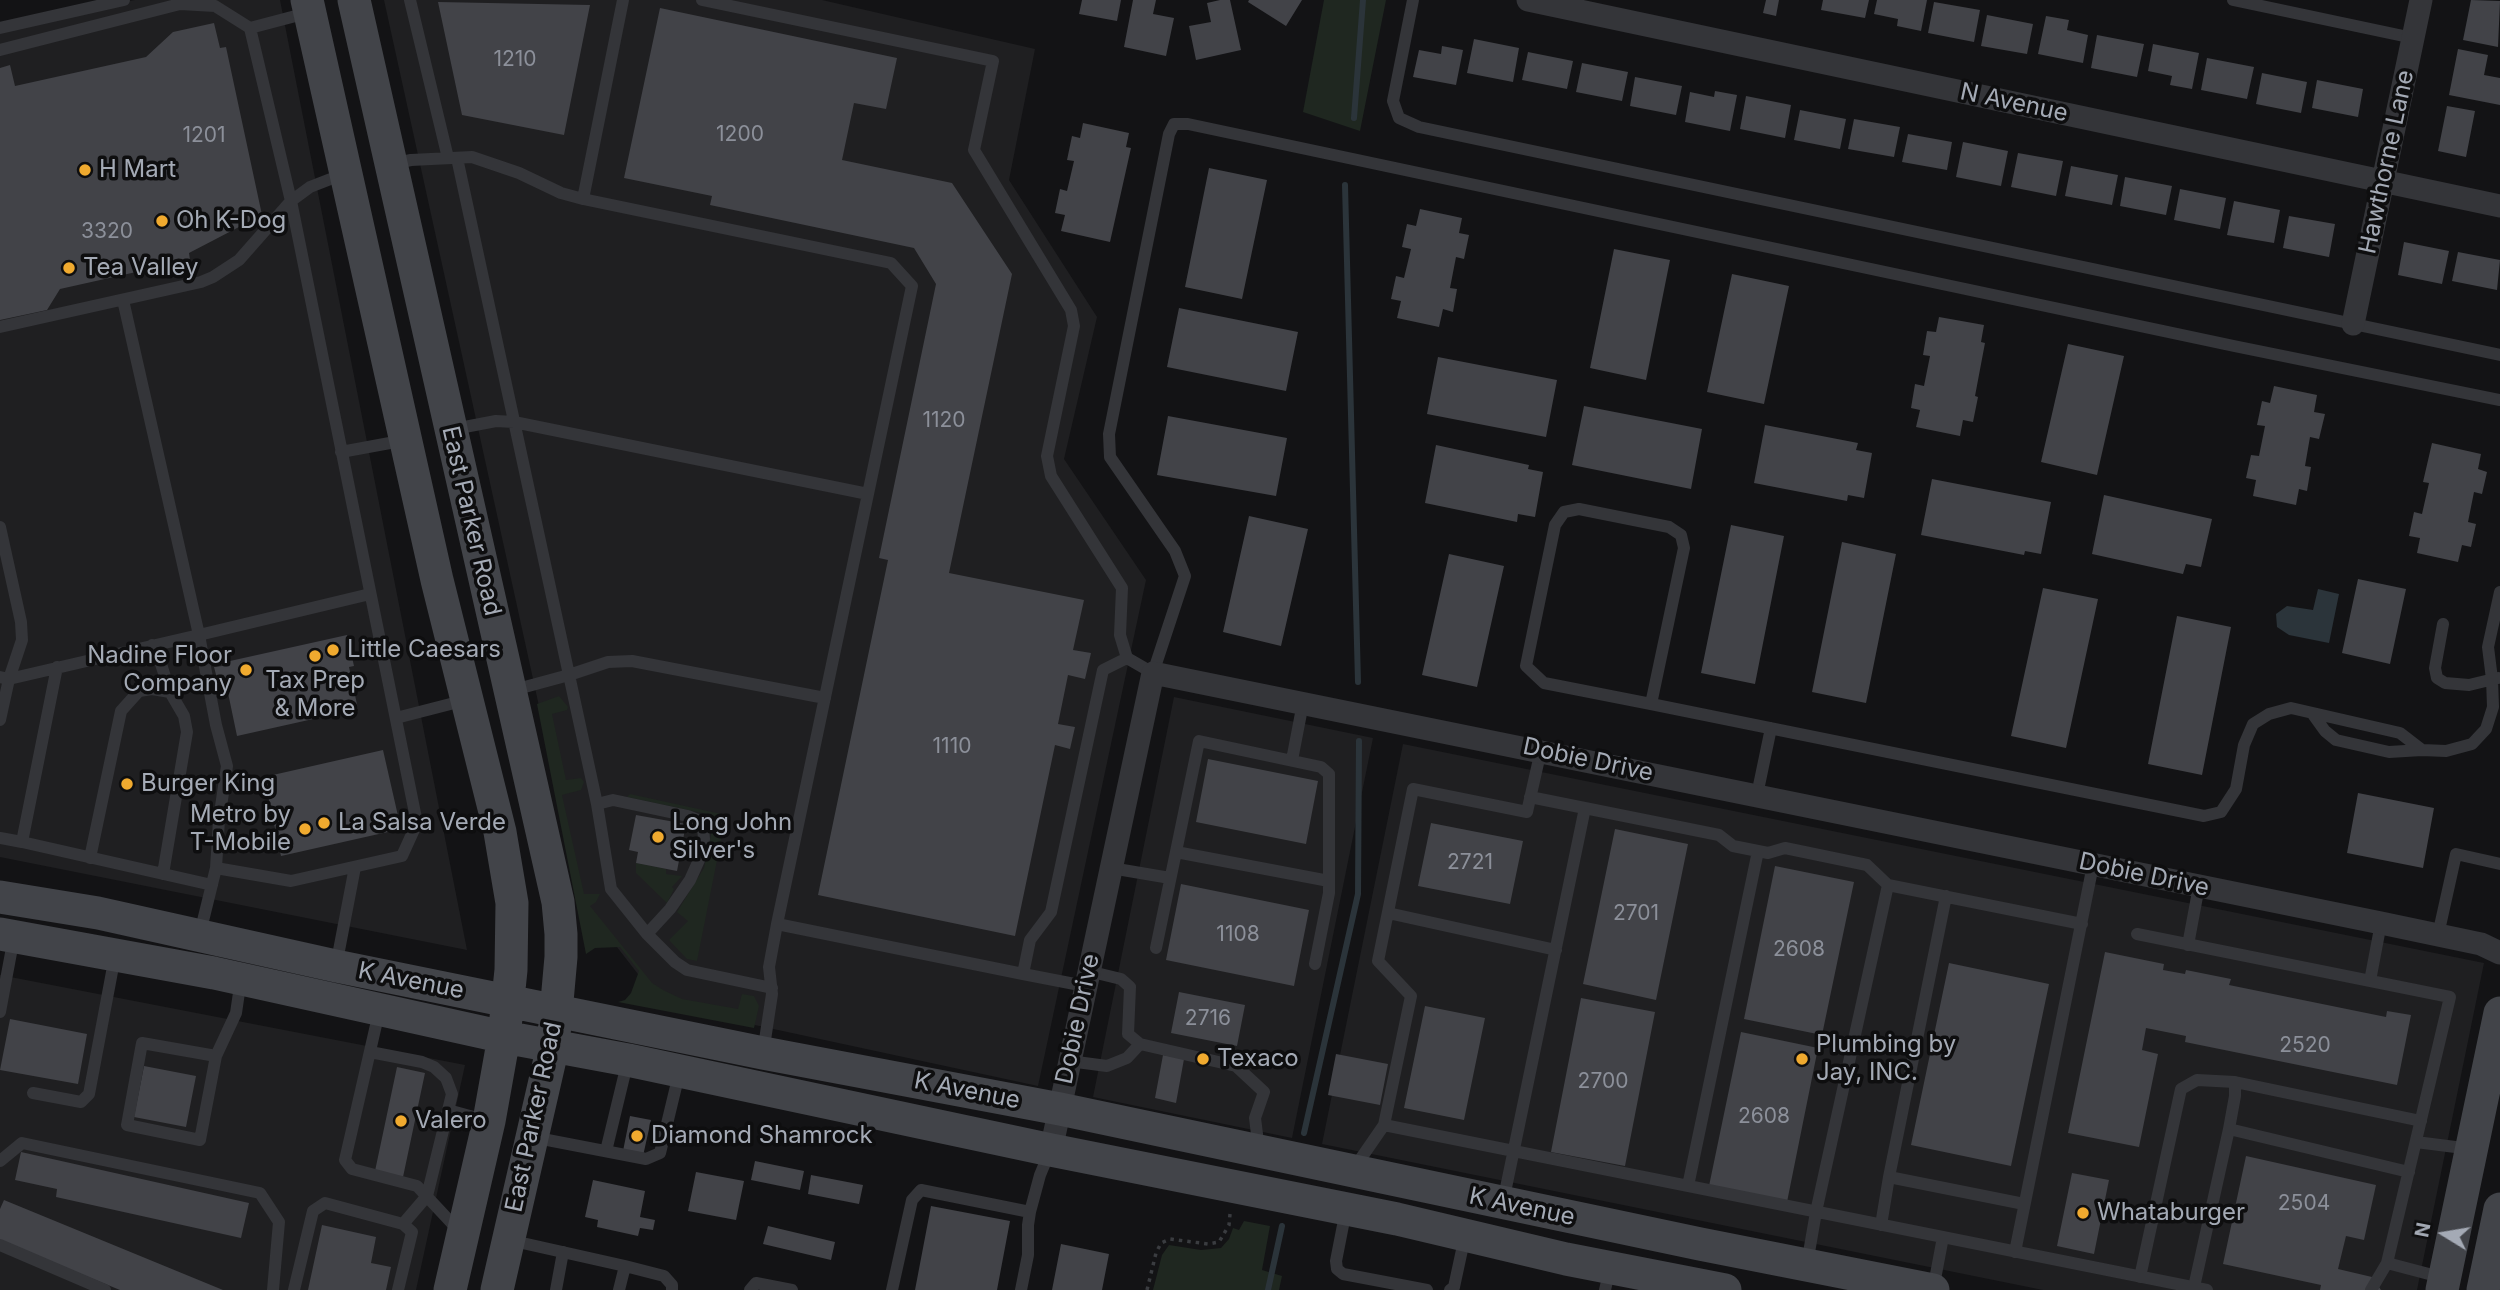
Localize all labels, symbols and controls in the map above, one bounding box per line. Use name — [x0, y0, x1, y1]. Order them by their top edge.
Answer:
house number: 1210 — [493, 47, 537, 73]
street label: Hawthorne Lane — [2353, 68, 2421, 256]
street label: N Avenue — [1958, 78, 2070, 128]
house number: 1200 — [716, 122, 764, 148]
house number: 1201 — [182, 123, 226, 149]
place label: H Mart — [99, 156, 176, 184]
marker: H Mart — [77, 162, 93, 178]
place label: Oh K-Dog — [176, 207, 286, 235]
marker: Oh K-Dog — [154, 213, 170, 229]
house number: 3320 — [81, 219, 133, 245]
place label: Tea Valley — [83, 254, 199, 282]
marker: Tea Valley — [61, 260, 77, 276]
house number: 1120 — [922, 408, 966, 434]
street label: East Parker Road — [435, 423, 507, 619]
place label: Little Caesars — [347, 636, 501, 664]
place label: Nadine Floor Company — [87, 642, 232, 698]
marker: Little Caesars — [325, 642, 341, 658]
marker: Tax Prep & More — [307, 648, 323, 664]
marker: Nadine Floor Company — [238, 662, 254, 678]
place label: Tax Prep & More — [265, 667, 365, 723]
street label: Dobie Drive — [1520, 732, 1656, 788]
house number: 1110 — [933, 734, 971, 760]
place label: Burger King — [141, 770, 275, 798]
marker: Burger King — [119, 776, 135, 792]
place label: Metro by T-Mobile — [190, 801, 291, 857]
place label: La Salsa Verde — [338, 809, 506, 837]
place label: Long John Silver's — [672, 809, 792, 865]
marker: La Salsa Verde — [316, 815, 332, 831]
marker: Metro by T-Mobile — [297, 821, 313, 837]
marker: Long John Silver's — [650, 829, 666, 845]
street label: Dobie Drive — [2076, 847, 2212, 903]
house number: 2721 — [1447, 850, 1493, 876]
house number: 2701 — [1613, 901, 1659, 927]
house number: 1108 — [1216, 922, 1260, 948]
house number: 2608 — [1773, 937, 1825, 963]
street label: Dobie Drive — [1050, 951, 1106, 1087]
street label: K Avenue — [356, 957, 466, 1005]
house number: 2716 — [1185, 1006, 1231, 1032]
street label: East Parker Road — [500, 1019, 568, 1215]
place label: Plumbing by Jay, INC. — [1816, 1031, 1956, 1087]
house number: 2520 — [2279, 1033, 2331, 1059]
place label: Texaco — [1217, 1045, 1299, 1073]
marker: Texaco — [1195, 1051, 1211, 1067]
marker: Plumbing by Jay, INC. — [1794, 1051, 1810, 1067]
street label: K Avenue — [912, 1067, 1022, 1115]
house number: 2700 — [1578, 1069, 1628, 1095]
house number: 2608 — [1738, 1104, 1790, 1130]
place label: Valero — [415, 1107, 487, 1135]
marker: Valero — [393, 1113, 409, 1129]
place label: Diamond Shamrock — [651, 1122, 873, 1150]
marker: Diamond Shamrock — [629, 1128, 645, 1144]
street label: K Avenue — [1467, 1182, 1577, 1232]
house number: 2504 — [2278, 1191, 2330, 1217]
place label: Whataburger — [2097, 1199, 2245, 1227]
north arrow — [2409, 1199, 2479, 1269]
marker: Whataburger — [2075, 1205, 2091, 1221]
text: N — [2410, 1221, 2436, 1239]

